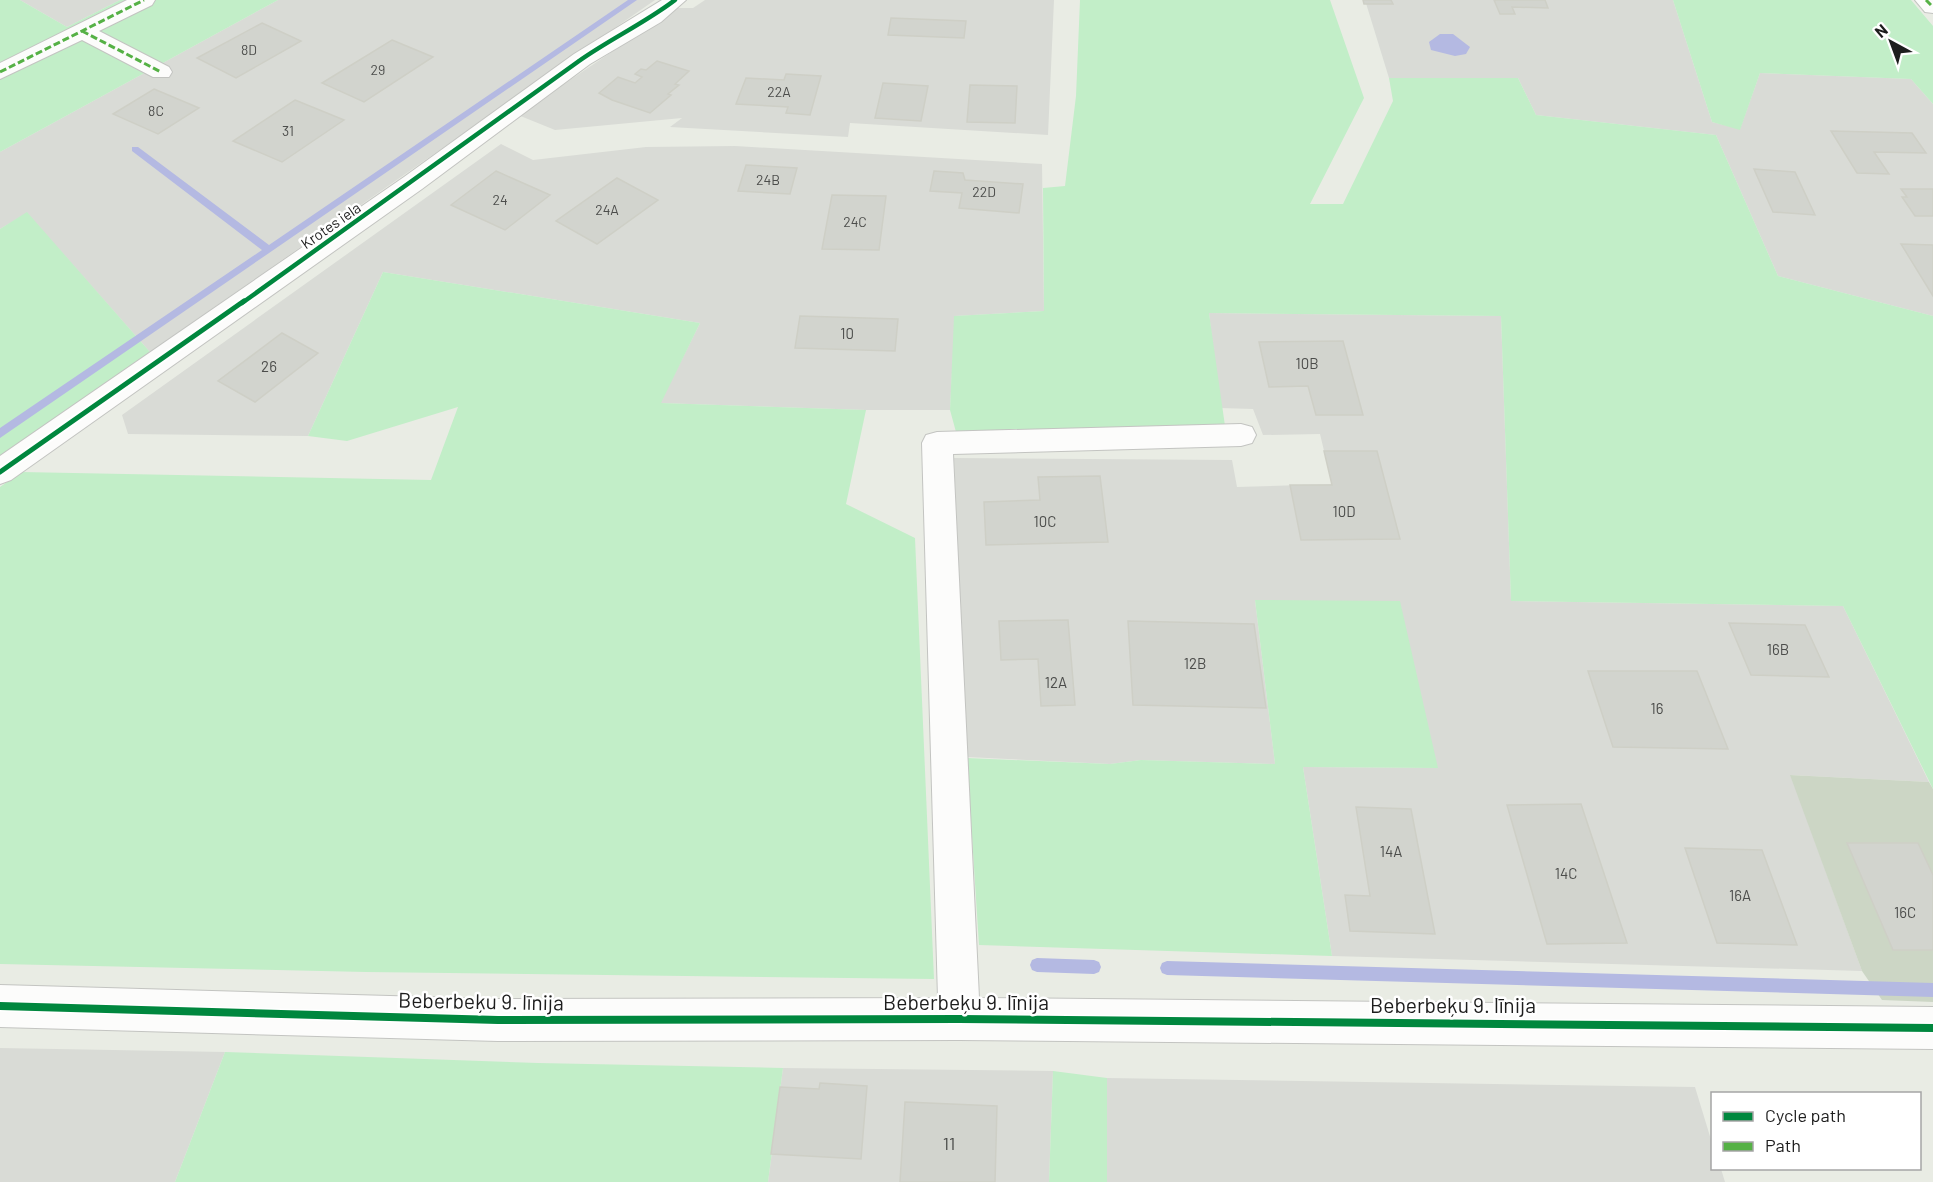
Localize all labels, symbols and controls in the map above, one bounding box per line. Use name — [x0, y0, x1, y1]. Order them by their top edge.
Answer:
north arrow — [1861, 12, 1921, 72]
text: N — [1871, 20, 1891, 41]
house number: 8D — [241, 41, 257, 58]
house number: 29 — [371, 61, 385, 78]
house number: 22A — [767, 83, 791, 100]
house number: 8C — [148, 102, 164, 119]
house number: 31 — [282, 122, 294, 139]
house number: 24B — [756, 171, 780, 188]
house number: 22D — [972, 183, 996, 200]
house number: 24 — [492, 191, 508, 208]
street label: Krotes iela — [297, 198, 364, 252]
house number: 24A — [595, 201, 619, 218]
house number: 24C — [843, 213, 867, 230]
house number: 10 — [840, 324, 854, 342]
house number: 10B — [1295, 354, 1319, 372]
house number: 26 — [261, 357, 277, 375]
house number: 10D — [1333, 502, 1356, 520]
house number: 10C — [1034, 512, 1056, 530]
house number: 16B — [1767, 640, 1789, 658]
house number: 12B — [1184, 654, 1206, 672]
house number: 12A — [1045, 673, 1067, 691]
house number: 16 — [1651, 699, 1663, 717]
house number: 14A — [1380, 842, 1402, 860]
house number: 14C — [1555, 864, 1577, 882]
house number: 16A — [1729, 886, 1751, 904]
house number: 16C — [1894, 903, 1916, 921]
street label: Beberbeķu 9. līnija — [398, 987, 564, 1014]
street label: Beberbeķu 9. līnija — [883, 989, 1049, 1014]
street label: Beberbeķu 9. līnija — [1370, 992, 1536, 1017]
legend — [1711, 1092, 1921, 1170]
text: Cycle path — [1765, 1104, 1846, 1126]
house number: 11 — [943, 1132, 955, 1154]
text: Path — [1765, 1134, 1801, 1156]

